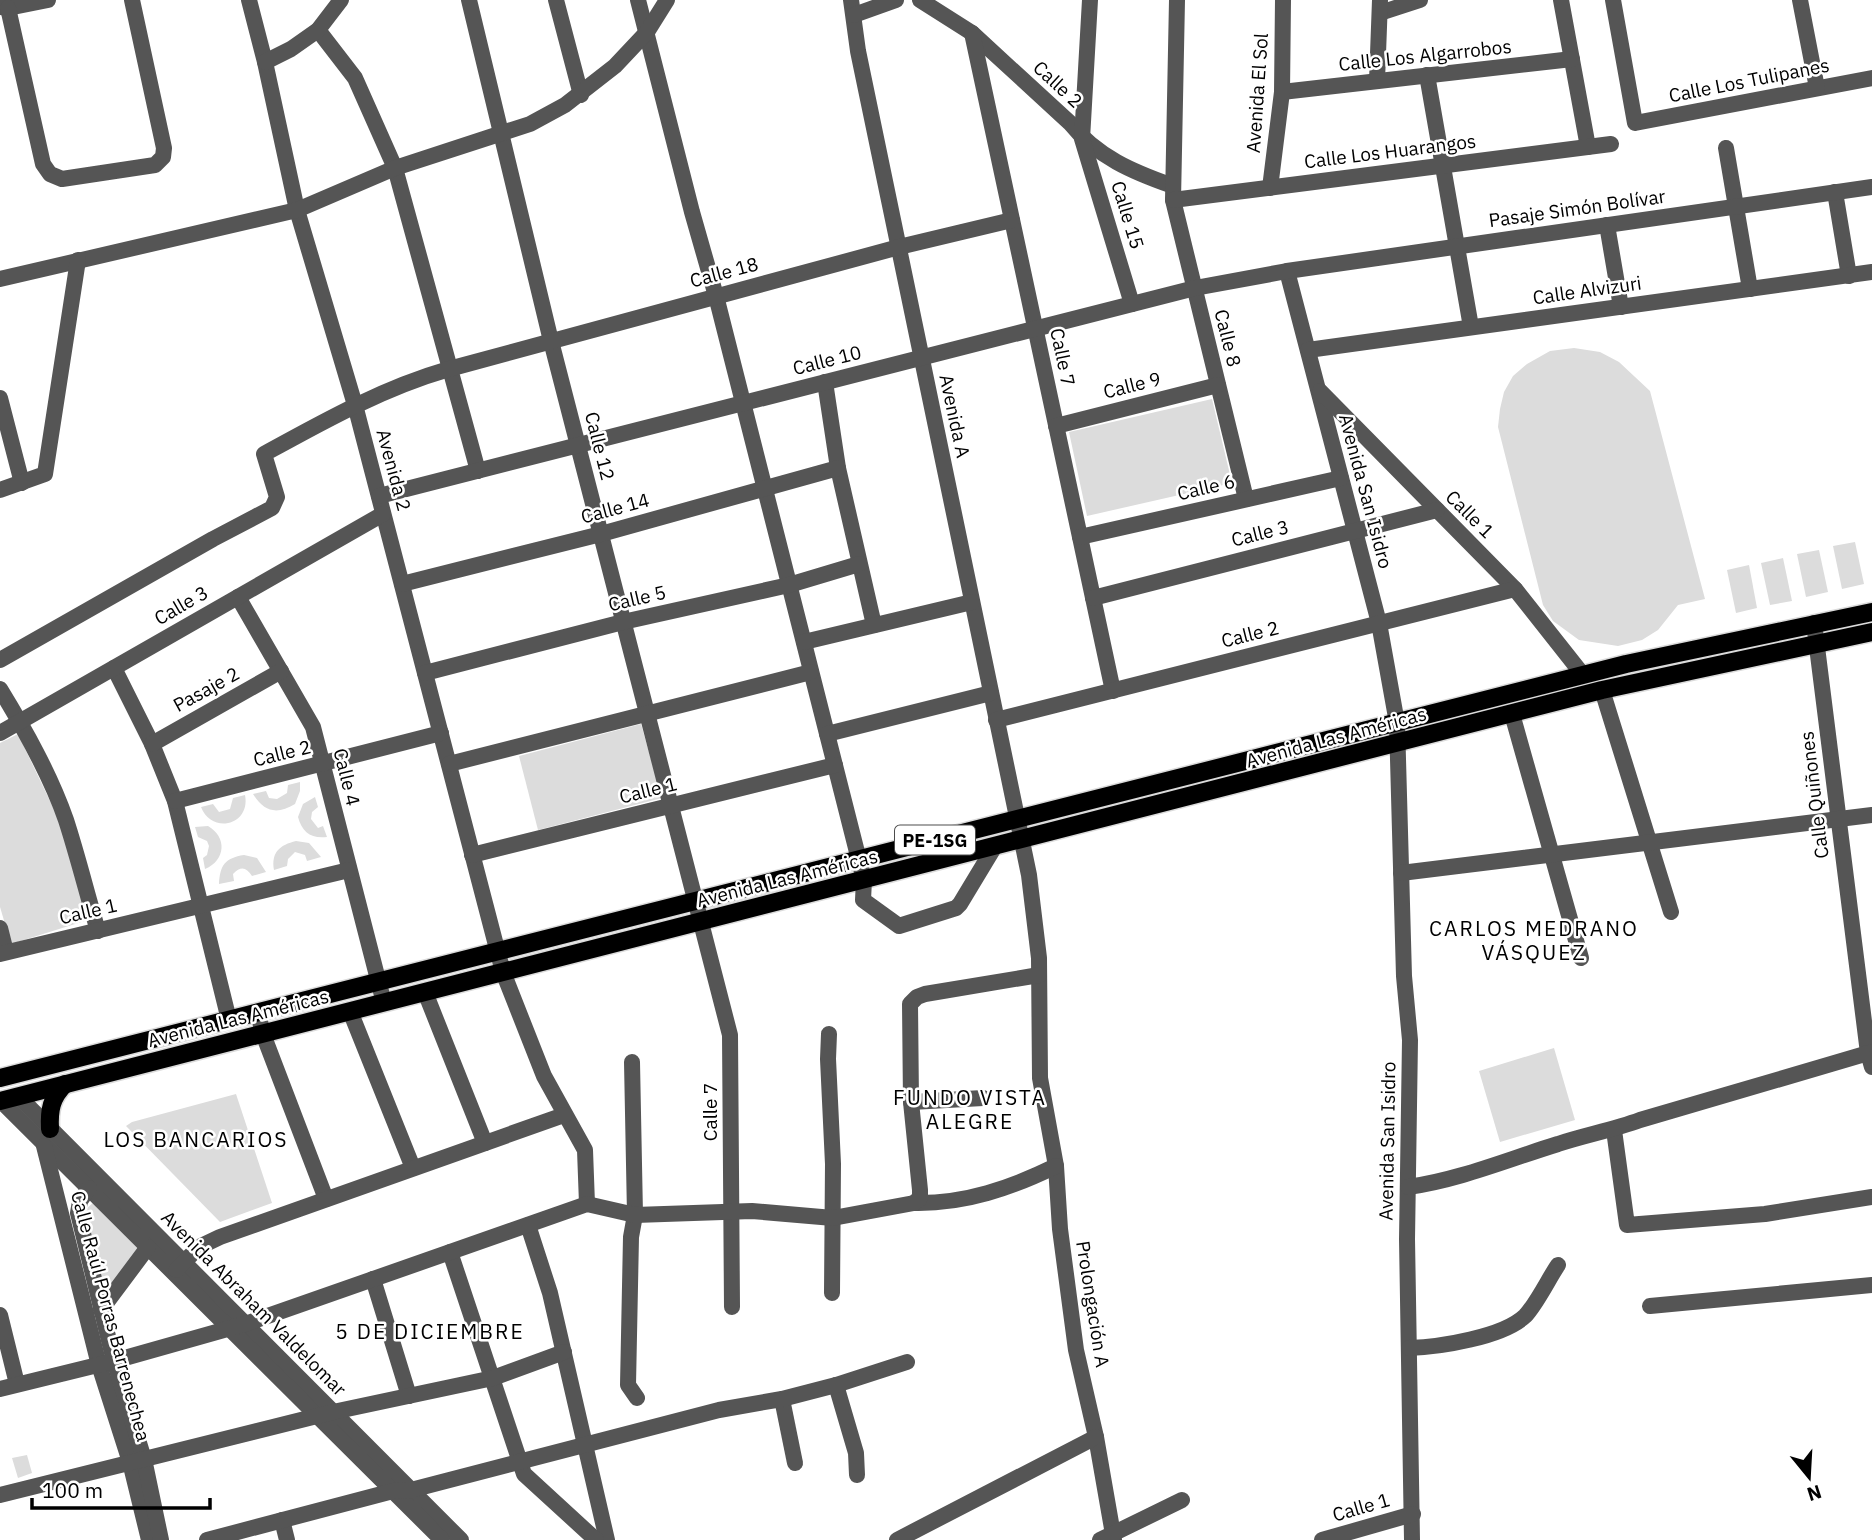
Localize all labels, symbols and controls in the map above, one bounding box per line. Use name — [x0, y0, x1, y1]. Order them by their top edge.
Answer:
street label: Avenida El Sol — [1241, 32, 1273, 154]
street label: Calle Los Algarrobos — [1337, 34, 1513, 76]
street label: Calle Los Tulipanes — [1667, 53, 1831, 107]
street label: Calle 2 — [1028, 55, 1088, 113]
street label: Calle Los Huarangos — [1303, 129, 1477, 173]
street label: Calle 15 — [1106, 178, 1150, 252]
street label: Pasaje Simón Bolívar — [1487, 184, 1667, 232]
street label: Calle 18 — [687, 251, 761, 293]
street label: Calle Alvizuri — [1531, 270, 1643, 310]
street label: Calle 8 — [1209, 307, 1247, 369]
street label: Calle 7 — [1045, 326, 1081, 388]
street label: Calle 10 — [790, 340, 864, 380]
street label: Calle 9 — [1101, 366, 1163, 404]
street label: Avenida A — [934, 372, 976, 460]
street label: Calle 12 — [580, 409, 620, 483]
street label: Avenida San Isidro — [1334, 411, 1398, 571]
street label: Avenida 2 — [372, 426, 416, 514]
street label: Calle 6 — [1175, 469, 1237, 505]
street label: Calle 1 — [1441, 485, 1499, 543]
street label: Calle 14 — [578, 487, 652, 529]
street label: Calle 3 — [1229, 514, 1291, 552]
street label: Calle 3 — [150, 580, 212, 630]
street label: Calle 5 — [606, 580, 668, 616]
street label: Calle 2 — [1219, 615, 1281, 653]
street label: Pasaje 2 — [169, 661, 243, 717]
street label: Avenida Las Américas — [1243, 701, 1429, 773]
street label: Calle Quiñones — [1794, 730, 1834, 860]
street label: Calle 2 — [251, 734, 313, 772]
street label: Calle 4 — [328, 746, 366, 808]
street label: Calle 1 — [617, 771, 679, 809]
road number: PE-1SG — [895, 826, 975, 854]
street label: Avenida Las Américas — [694, 844, 880, 912]
street label: Calle 1 — [57, 893, 119, 929]
district label: CARLOS MEDRANO VÁSQUEZ — [1429, 914, 1639, 966]
street label: Avenida Las Américas — [145, 984, 331, 1052]
street label: Avenida San Isidro — [1374, 1061, 1400, 1221]
street label: Calle 7 — [698, 1083, 722, 1141]
district label: FUNDO VISTA ALEGRE — [893, 1083, 1047, 1135]
district label: LOS BANCARIOS — [103, 1125, 289, 1153]
street label: Calle Raúl Porras Barrenechea — [66, 1188, 156, 1444]
street label: Avenida Abraham Valdelomar — [156, 1205, 352, 1401]
street label: Prolongación A — [1071, 1239, 1115, 1369]
district label: 5 DE DICIEMBRE — [335, 1317, 525, 1345]
north arrow — [1774, 1442, 1844, 1512]
scale bar — [32, 1466, 210, 1510]
text: 100 m — [42, 1476, 103, 1504]
text: N — [1804, 1480, 1825, 1507]
street label: Calle 1 — [1330, 1487, 1392, 1527]

